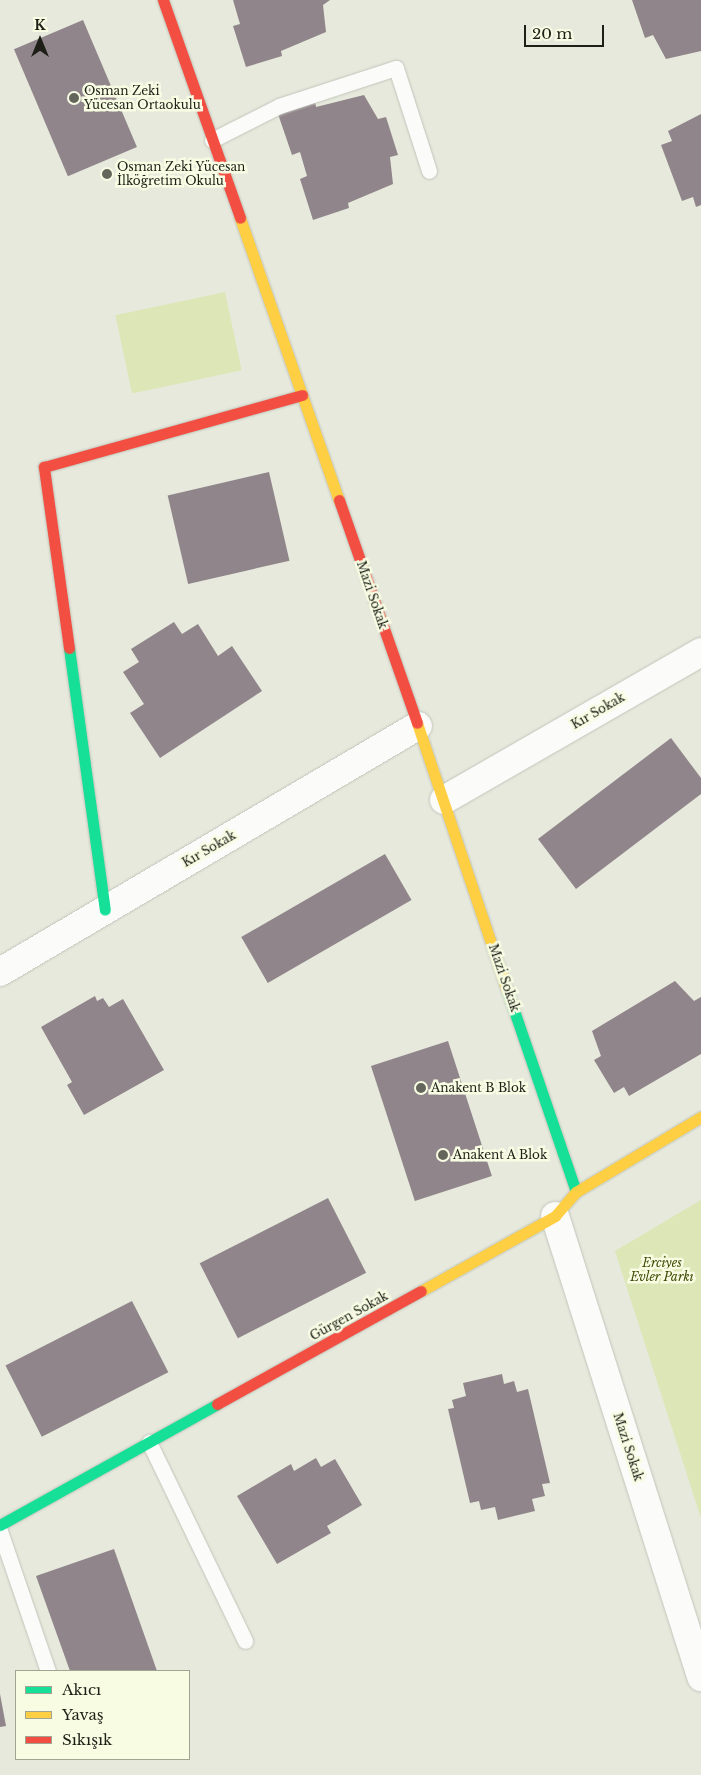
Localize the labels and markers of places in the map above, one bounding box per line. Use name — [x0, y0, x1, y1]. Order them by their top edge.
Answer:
place label: Osman Zeki Yücesan Ortaokulu — [84, 84, 201, 112]
marker: Osman Zeki Yücesan Ortaokulu — [68, 92, 80, 104]
place label: Osman Zeki Yücesan İlköğretim Okulu — [117, 160, 246, 188]
marker: Osman Zeki Yücesan İlköğretim Okulu — [101, 168, 113, 180]
place label: Anakent B Blok — [431, 1081, 526, 1095]
marker: Anakent B Blok — [415, 1082, 427, 1094]
place label: Anakent A Blok — [453, 1148, 548, 1162]
marker: Anakent A Blok — [437, 1149, 449, 1161]

